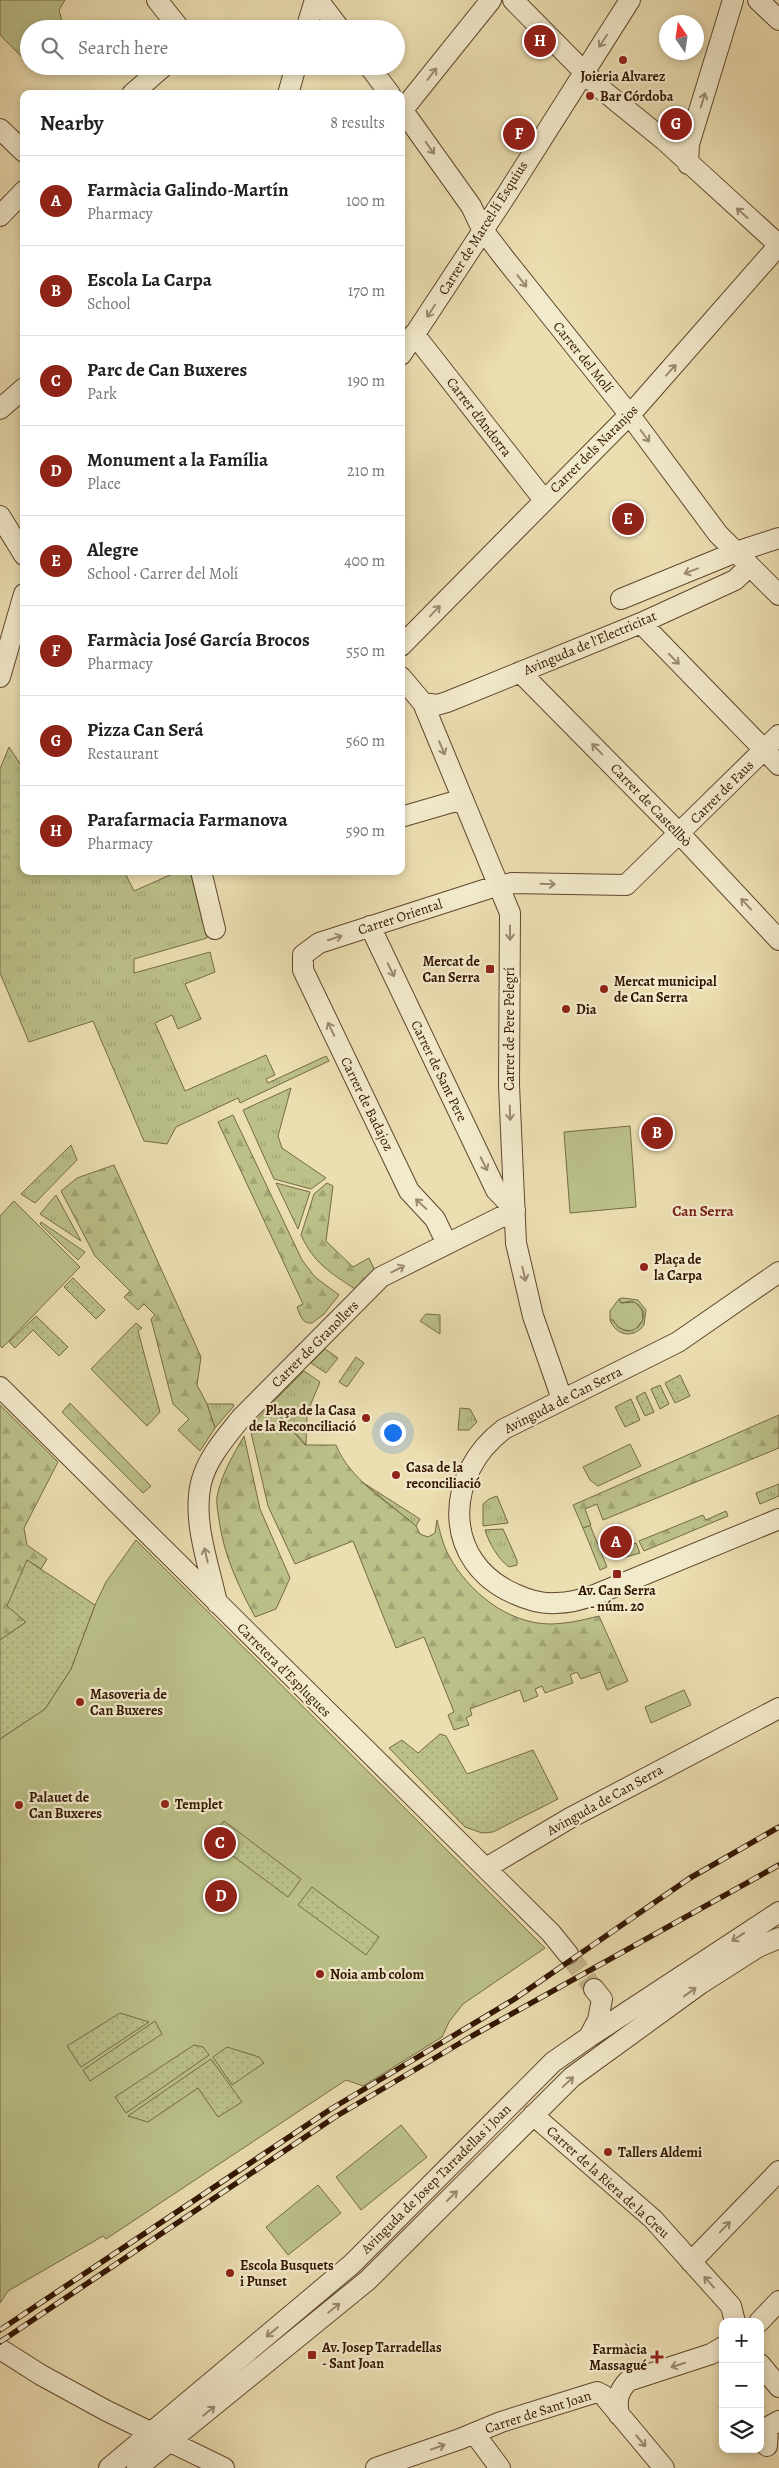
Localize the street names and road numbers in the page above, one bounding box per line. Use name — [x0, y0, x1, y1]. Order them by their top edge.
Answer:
street label: Carrer de Marcel·lí Esquius — [434, 157, 532, 299]
street label: Carrer del Molí — [549, 318, 618, 397]
street label: Carrer d'Andorra — [442, 373, 516, 461]
street label: Carrer dels Naranjos — [546, 401, 642, 497]
street label: Avinguda de l'Electricitat — [520, 606, 660, 680]
street label: Carrer de Faus — [686, 756, 758, 828]
street label: Carrer de Castellbò — [606, 759, 696, 851]
street label: Carrer Oriental — [355, 894, 445, 940]
street label: Carrer de Pere Pelegrí — [500, 967, 519, 1091]
street label: Carrer de Sant Pere — [406, 1017, 472, 1125]
street label: Carrer de Badajoz — [336, 1054, 398, 1154]
street label: Carrer de Granollers — [267, 1296, 363, 1392]
street label: Avinguda de Can Serra — [500, 1362, 626, 1438]
street label: Carretera d'Esplugues — [233, 1619, 335, 1721]
street label: Avinguda de Can Serra — [543, 1760, 667, 1840]
street label: Avinguda de Josep Tarradellas i Joan — [356, 2100, 515, 2259]
street label: Carrer de la Riera de la Creu — [542, 2122, 674, 2243]
street label: Carrer de Sant Joan — [482, 2386, 594, 2438]

